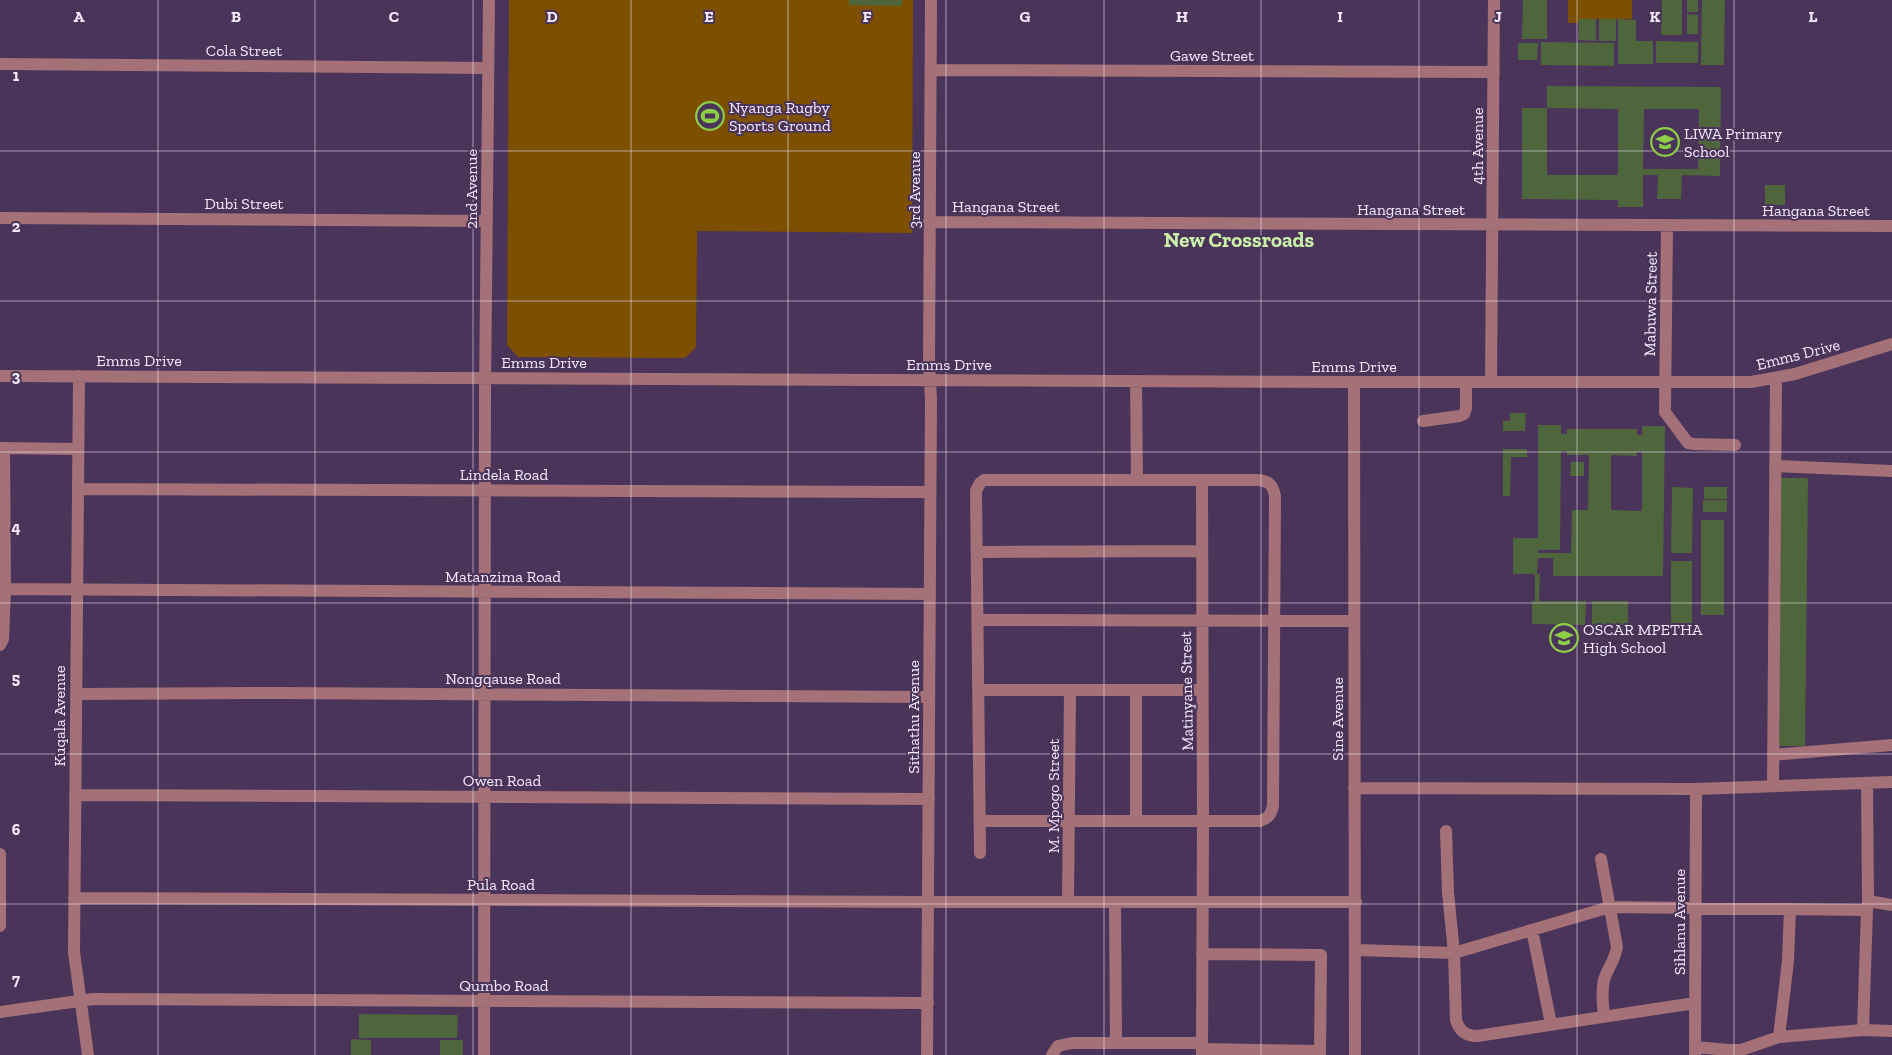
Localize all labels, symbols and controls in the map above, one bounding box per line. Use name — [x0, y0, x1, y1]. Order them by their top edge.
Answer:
text: A — [74, 7, 85, 26]
text: B — [231, 7, 241, 26]
text: C — [389, 7, 399, 26]
text: D — [546, 7, 558, 26]
text: E — [704, 7, 714, 26]
text: F — [862, 7, 872, 26]
text: G — [1020, 7, 1031, 26]
text: H — [1176, 7, 1188, 26]
text: I — [1337, 7, 1343, 26]
text: J — [1494, 7, 1502, 26]
text: K — [1650, 7, 1661, 26]
text: L — [1809, 7, 1818, 26]
street label: Cola Street — [206, 41, 282, 60]
street label: Gawe Street — [1170, 46, 1254, 65]
text: 1 — [13, 66, 20, 85]
place label: Nyanga Rugby Sports Ground — [729, 98, 831, 135]
sports icon: Nyanga Rugby Sports Ground — [695, 101, 725, 131]
street label: 4th Avenue — [1468, 107, 1487, 185]
place label: LIWA Primary School — [1684, 124, 1783, 161]
school or university icon: LIWA Primary School — [1650, 127, 1680, 157]
street label: 2nd Avenue — [462, 149, 481, 229]
street label: 3rd Avenue — [905, 151, 924, 229]
street label: Dubi Street — [204, 194, 284, 213]
street label: Hangana Street — [952, 197, 1060, 216]
street label: Hangana Street — [1357, 200, 1465, 219]
street label: Hangana Street — [1762, 201, 1870, 220]
text: 2 — [12, 217, 21, 236]
district label: New Crossroads — [1164, 227, 1314, 252]
street label: Mabuwa Street — [1640, 251, 1661, 357]
street label: Emms Drive — [1754, 335, 1842, 374]
street label: Emms Drive — [96, 351, 182, 370]
street label: Emms Drive — [501, 353, 587, 372]
street label: Emms Drive — [906, 355, 992, 374]
street label: Emms Drive — [1311, 357, 1397, 376]
text: 3 — [12, 367, 21, 386]
street label: Lindela Road — [460, 465, 549, 484]
text: 4 — [11, 518, 21, 537]
street label: Matanzima Road — [445, 567, 561, 586]
place label: OSCAR MPETHA High School — [1583, 620, 1703, 657]
school or university icon: OSCAR MPETHA High School — [1549, 623, 1579, 653]
street label: Matinyane Street — [1176, 631, 1197, 751]
street label: Sithathu Avenue — [904, 660, 923, 774]
street label: Kuqala Avenue — [50, 665, 69, 767]
text: 5 — [12, 669, 20, 688]
street label: Nongqause Road — [445, 669, 561, 688]
street label: Sine Avenue — [1328, 677, 1347, 761]
street label: M. Mpogo Street — [1044, 739, 1063, 853]
street label: Owen Road — [463, 771, 541, 790]
text: 6 — [12, 820, 21, 839]
street label: Sihlanu Avenue — [1670, 869, 1689, 975]
street label: Pula Road — [467, 875, 535, 894]
text: 7 — [12, 970, 20, 989]
street label: Qumbo Road — [459, 976, 549, 995]

